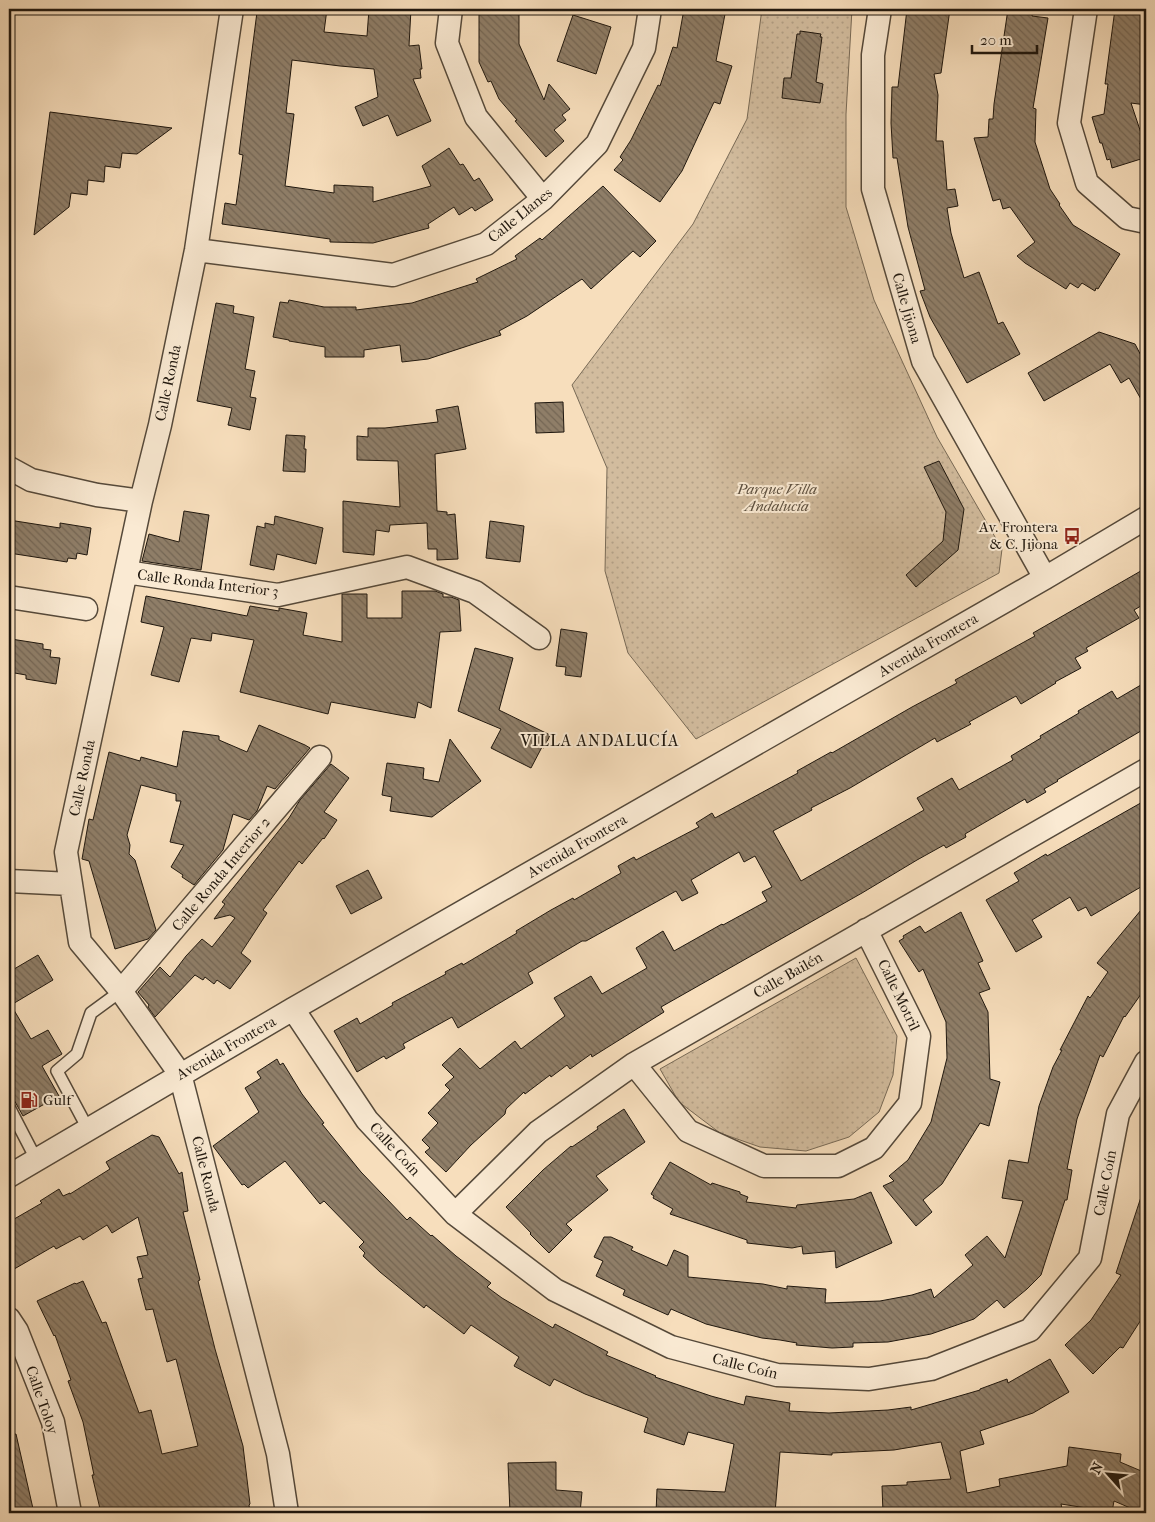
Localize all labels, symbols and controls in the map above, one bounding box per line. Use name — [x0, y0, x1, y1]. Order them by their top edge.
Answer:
scale bar — [972, 22, 1038, 54]
text: 20 m — [980, 31, 1012, 49]
street label: Calle Llanes — [484, 183, 556, 246]
street label: Calle Jijona — [888, 271, 926, 346]
street label: Calle Ronda — [151, 342, 185, 423]
park label: Parque Villa Andalucía — [736, 480, 817, 515]
place label: Av. Frontera & C. Jijona — [978, 518, 1059, 553]
bus stop icon: Av. Frontera & C. Jijona — [1062, 526, 1082, 546]
street label: Calle Ronda Interior 3 — [136, 565, 280, 601]
street label: Avenida Frontera — [874, 609, 982, 681]
district label: VILLA ANDALUCÍA — [520, 730, 679, 750]
street label: Calle Ronda — [65, 737, 99, 818]
street label: Avenida Frontera — [523, 810, 631, 882]
street label: Calle Ronda Interior 2 — [168, 813, 274, 935]
street label: Calle Bailén — [750, 948, 826, 1002]
street label: Calle Motril — [874, 956, 924, 1034]
street label: Avenida Frontera — [172, 1012, 280, 1084]
fuel station icon: Gulf — [19, 1090, 39, 1110]
place label: Gulf — [43, 1091, 74, 1109]
street label: Calle Coín — [366, 1119, 424, 1180]
street label: Calle Ronda — [188, 1134, 224, 1215]
street label: Calle Coín — [1090, 1148, 1120, 1217]
street label: Calle Coín — [711, 1349, 780, 1383]
street label: Calle Toloy — [22, 1363, 62, 1438]
north arrow — [1082, 1450, 1132, 1500]
text: N — [1087, 1459, 1107, 1477]

